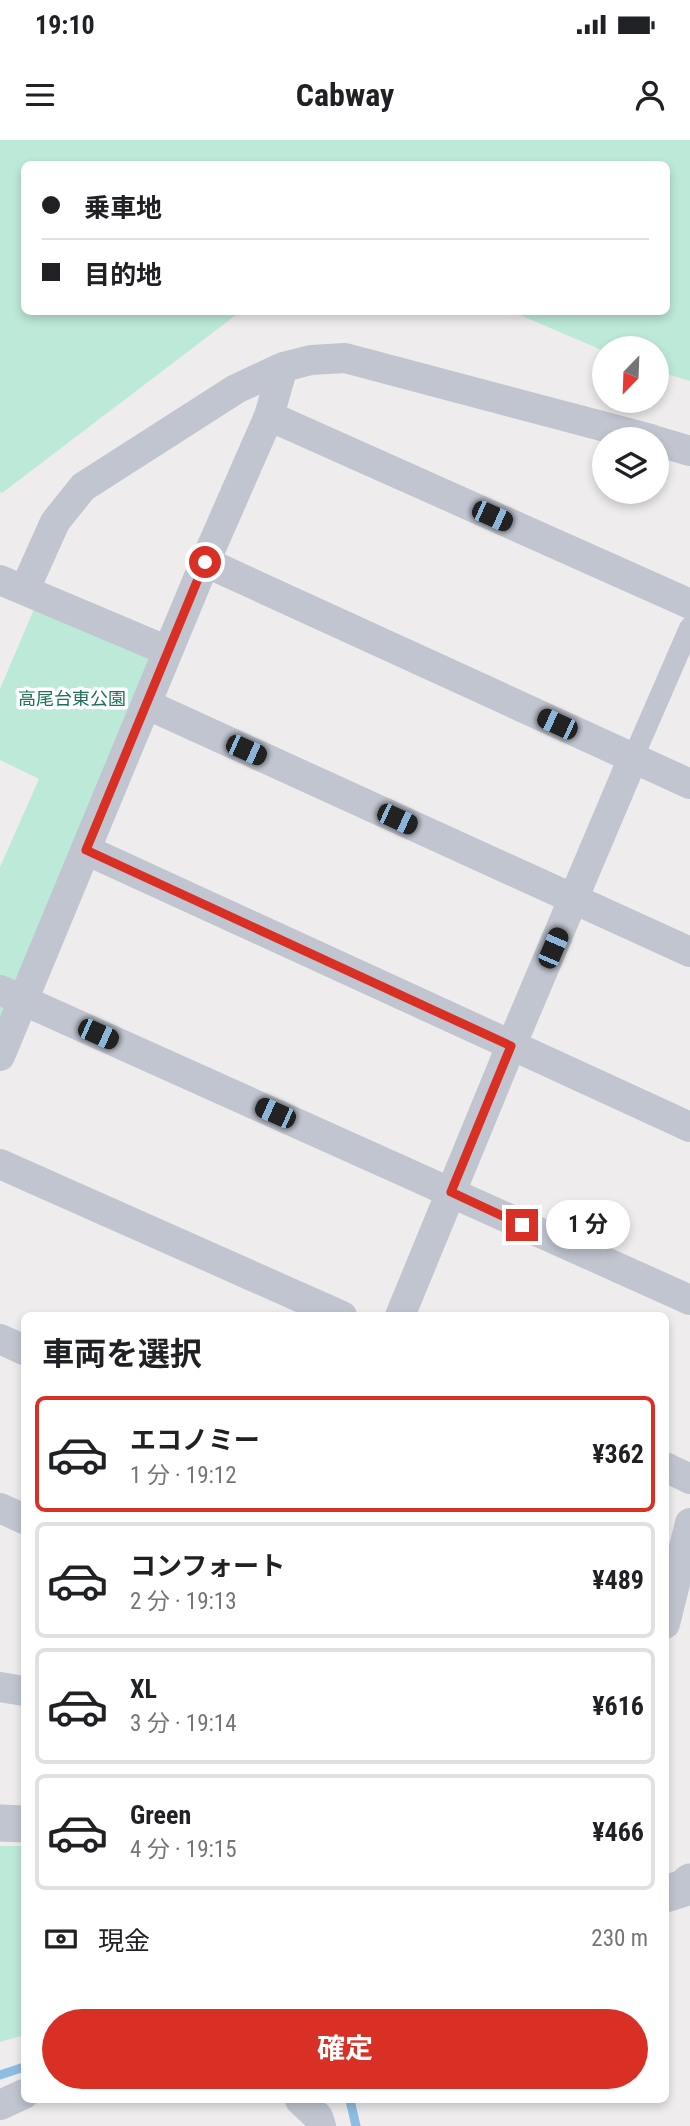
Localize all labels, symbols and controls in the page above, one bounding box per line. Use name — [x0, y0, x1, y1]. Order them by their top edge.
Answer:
text: 19:10 — [35, 10, 95, 40]
icon: menu — [21, 76, 59, 114]
text: Cabway — [296, 76, 394, 114]
icon: person — [631, 76, 669, 114]
text: 乗車地 — [84, 193, 162, 223]
text: 目的地 — [84, 260, 162, 290]
north arrow — [592, 336, 668, 413]
map controls — [592, 336, 669, 504]
button: layers — [592, 427, 669, 504]
car — [469, 498, 516, 534]
route start — [189, 546, 221, 578]
park label: 高尾台東公園 — [18, 688, 126, 709]
car — [534, 706, 581, 742]
car — [223, 732, 270, 768]
car — [374, 801, 421, 837]
car — [536, 925, 571, 971]
car — [75, 1016, 122, 1052]
car — [252, 1095, 299, 1131]
callout: 1 分 — [546, 1200, 630, 1250]
route end — [506, 1209, 538, 1241]
text: 1 分 — [568, 1211, 608, 1238]
text: 車両を選択 — [42, 1335, 202, 1373]
icon: car — [46, 1423, 109, 1486]
text: エコノミー — [130, 1425, 260, 1455]
text: ¥362 — [592, 1439, 644, 1469]
text: 1 分 · 19:12 — [130, 1462, 237, 1489]
icon: car — [46, 1549, 109, 1612]
text: コンフォート — [130, 1551, 285, 1581]
text: ¥489 — [592, 1565, 644, 1595]
text: 2 分 · 19:13 — [130, 1588, 237, 1615]
text: XL — [130, 1674, 157, 1704]
icon: car — [46, 1675, 109, 1738]
text: ¥616 — [592, 1691, 644, 1721]
text: 3 分 · 19:14 — [130, 1710, 237, 1737]
text: Green — [130, 1800, 191, 1830]
icon: car — [46, 1801, 109, 1864]
text: ¥466 — [592, 1817, 644, 1847]
text: 4 分 · 19:15 — [130, 1836, 237, 1863]
icon: cash — [42, 1920, 80, 1958]
text: 230 m — [591, 1925, 648, 1952]
text: 現金 — [98, 1926, 150, 1956]
button: 確定 — [42, 2009, 648, 2089]

